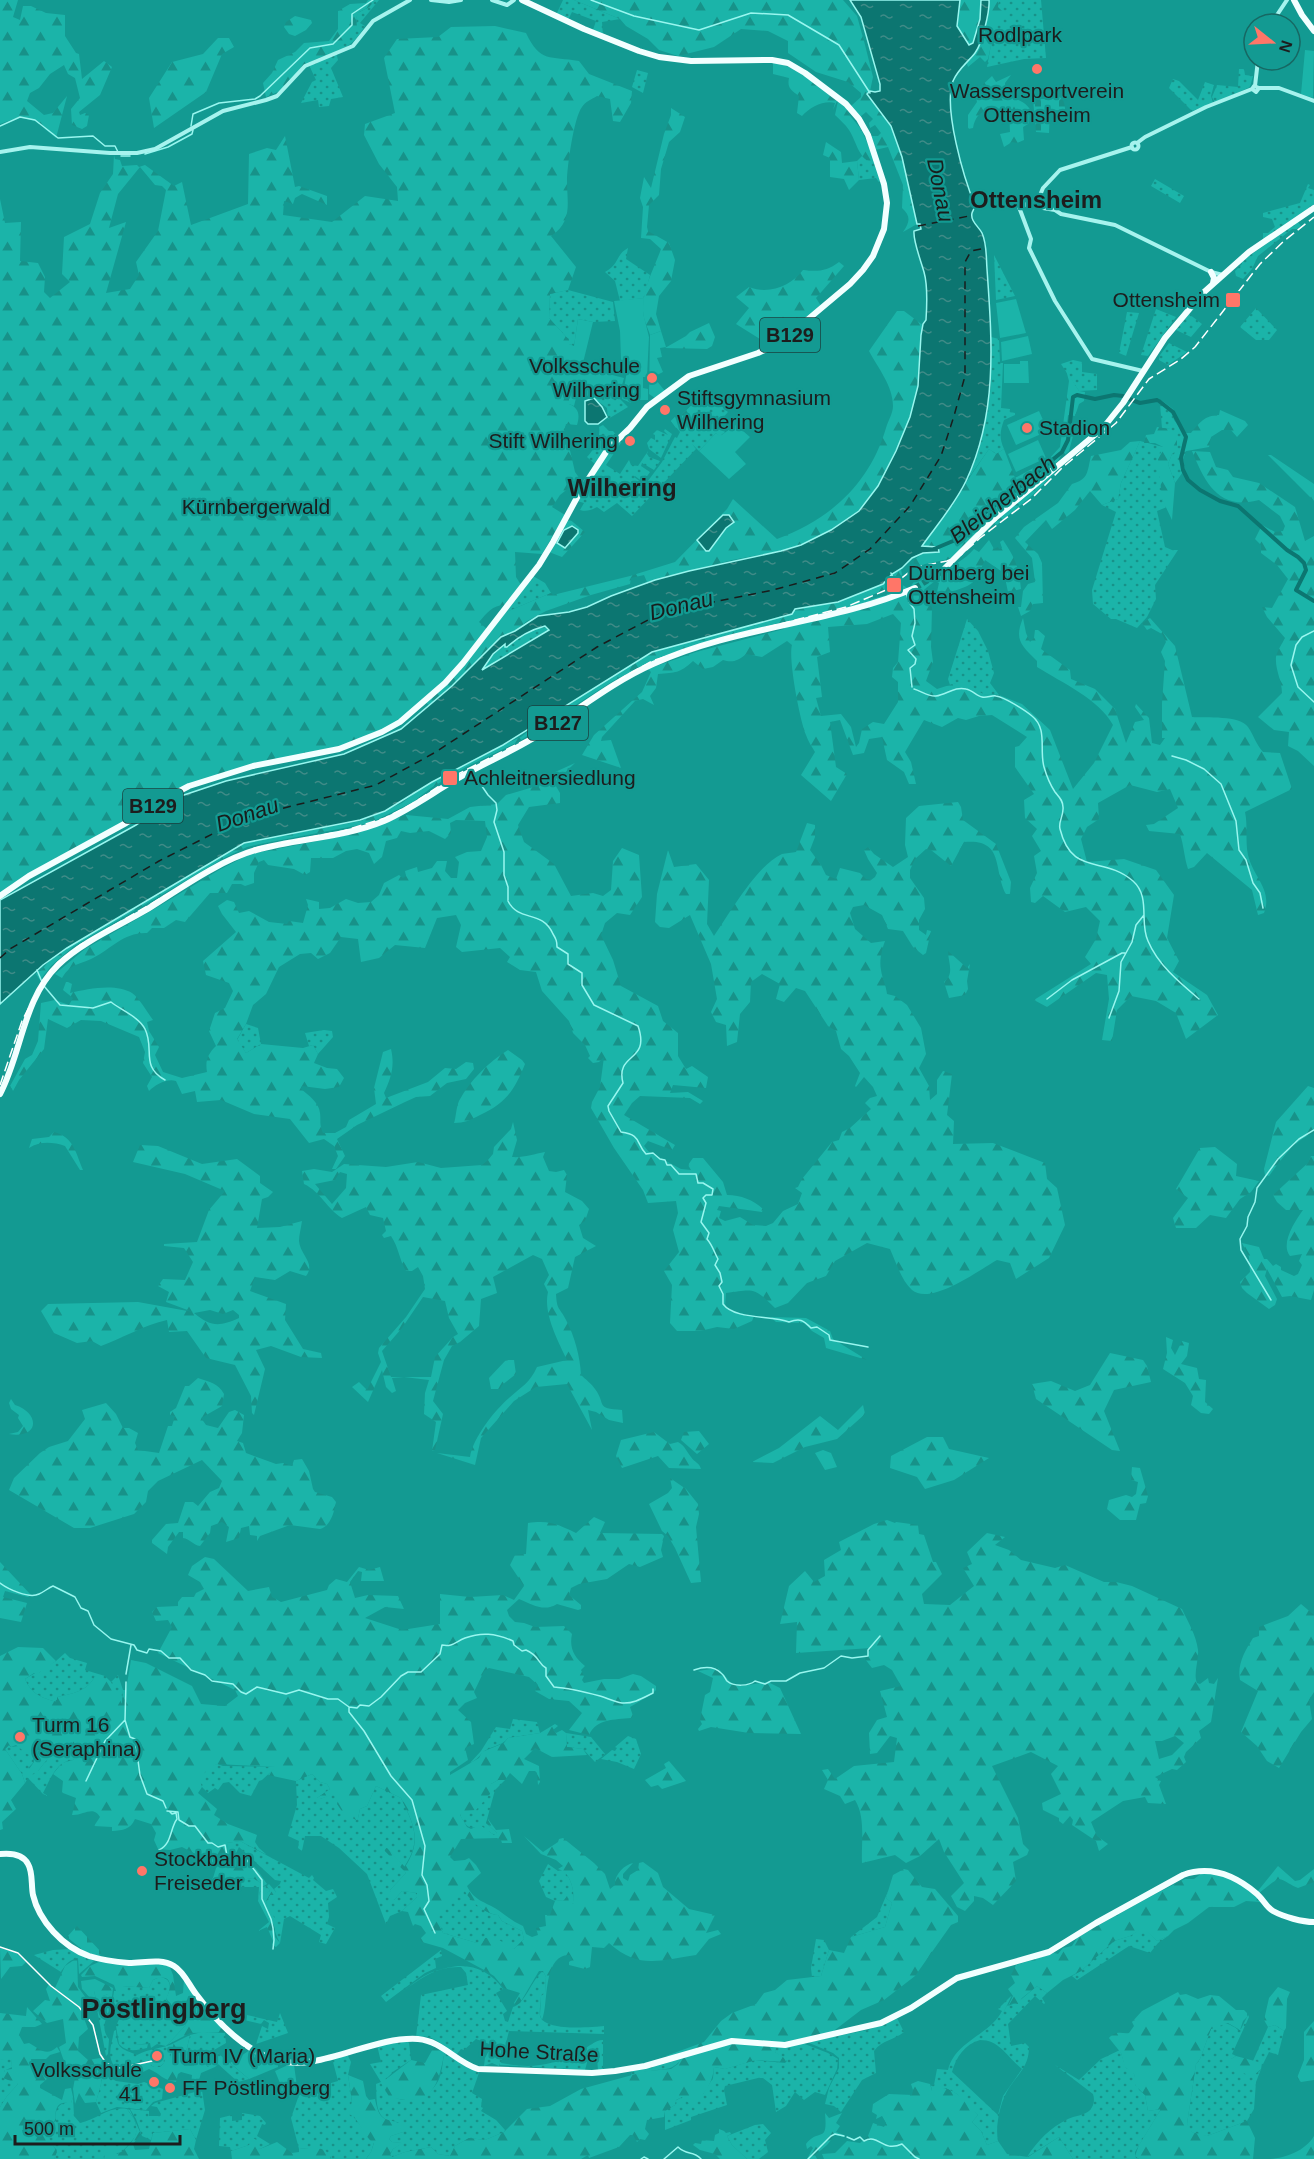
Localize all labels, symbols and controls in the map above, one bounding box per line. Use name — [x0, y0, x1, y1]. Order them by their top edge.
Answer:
north arrow — [1242, 12, 1302, 72]
park label: Rodlpark — [978, 23, 1063, 46]
text: N — [1276, 38, 1296, 55]
marker: Wassersportverein Ottensheim — [1030, 62, 1044, 76]
place label: Wassersportverein Ottensheim — [950, 79, 1124, 126]
water label: Donau — [922, 156, 959, 224]
district label: Ottensheim — [970, 186, 1102, 213]
place label: Ottensheim — [1113, 288, 1220, 311]
marker: Ottensheim — [1224, 291, 1242, 309]
road number: B129 — [760, 318, 820, 352]
place label: Volksschule Wilhering — [529, 354, 640, 401]
marker: Volksschule Wilhering — [645, 371, 659, 385]
place label: Stiftsgymnasium Wilhering — [677, 386, 831, 433]
marker: Stiftsgymnasium Wilhering — [658, 403, 672, 417]
place label: Stadion — [1039, 416, 1110, 439]
marker: Stadion — [1020, 421, 1034, 435]
place label: Stift Wilhering — [488, 429, 618, 452]
marker: Stift Wilhering — [623, 434, 637, 448]
water label: Bleicherbach — [944, 450, 1060, 548]
district label: Wilhering — [567, 474, 677, 501]
park label: Kürnbergerwald — [182, 495, 330, 518]
place label: Dürnberg bei Ottensheim — [908, 561, 1029, 608]
marker: Dürnberg bei Ottensheim — [885, 576, 903, 594]
water label: Donau — [647, 586, 716, 625]
road number: B127 — [528, 706, 588, 740]
place label: Achleitnersiedlung — [464, 766, 636, 789]
marker: Achleitnersiedlung — [441, 769, 459, 787]
road number: B129 — [123, 789, 183, 823]
water label: Donau — [212, 792, 282, 837]
place label: Turm 16 (Seraphina) — [32, 1713, 142, 1760]
marker: Turm 16 (Seraphina) — [13, 1730, 27, 1744]
place label: Stockbahn Freiseder — [154, 1847, 253, 1894]
marker: Stockbahn Freiseder — [135, 1864, 149, 1878]
district label: Pöstlingberg — [81, 1994, 247, 2024]
street label: Hohe Straße — [479, 2037, 599, 2066]
place label: Turm IV (Maria) — [169, 2044, 315, 2067]
marker: Turm IV (Maria) — [150, 2049, 164, 2063]
place label: Volksschule 41 — [31, 2058, 142, 2105]
marker: Volksschule 41 — [147, 2075, 161, 2089]
place label: FF Pöstlingberg — [182, 2076, 330, 2099]
marker: FF Pöstlingberg — [163, 2081, 177, 2095]
scale bar — [15, 2108, 180, 2146]
text: 500 m — [24, 2119, 74, 2139]

